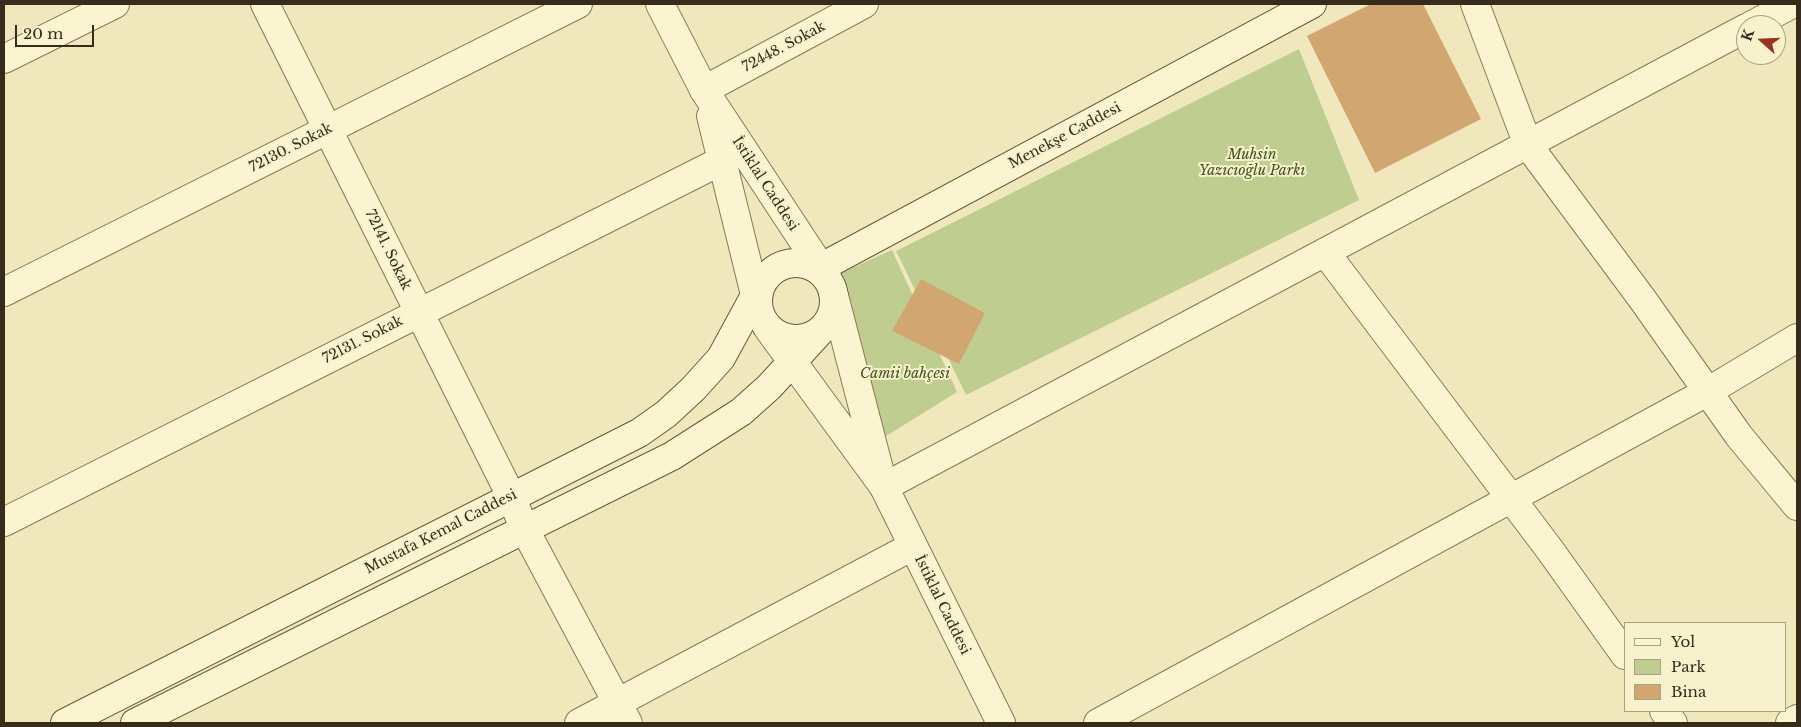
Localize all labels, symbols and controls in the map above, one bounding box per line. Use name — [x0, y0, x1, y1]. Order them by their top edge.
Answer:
scale bar — [18, 15, 96, 47]
north arrow — [1736, 15, 1786, 65]
street label: 72448. Sokak — [740, 18, 828, 76]
text: 20 m — [23, 24, 63, 43]
text: K — [1737, 27, 1758, 44]
street label: Menekşe Caddesi — [1006, 99, 1124, 173]
street label: 72130. Sokak — [247, 120, 335, 176]
street label: İstiklal Caddesi — [728, 134, 802, 234]
park label: Muhsin Yazıcıoğlu Parkı — [1199, 147, 1305, 180]
street label: 72141. Sokak — [361, 207, 415, 293]
street label: 72131. Sokak — [320, 313, 406, 367]
park label: Camii bahçesi — [860, 366, 950, 382]
street label: Mustafa Kemal Caddesi — [362, 486, 520, 578]
street label: İstiklal Caddesi — [911, 552, 973, 658]
legend — [1624, 622, 1786, 712]
text: Yol — [1671, 632, 1695, 651]
text: Park — [1671, 657, 1706, 676]
text: Bina — [1671, 682, 1706, 701]

